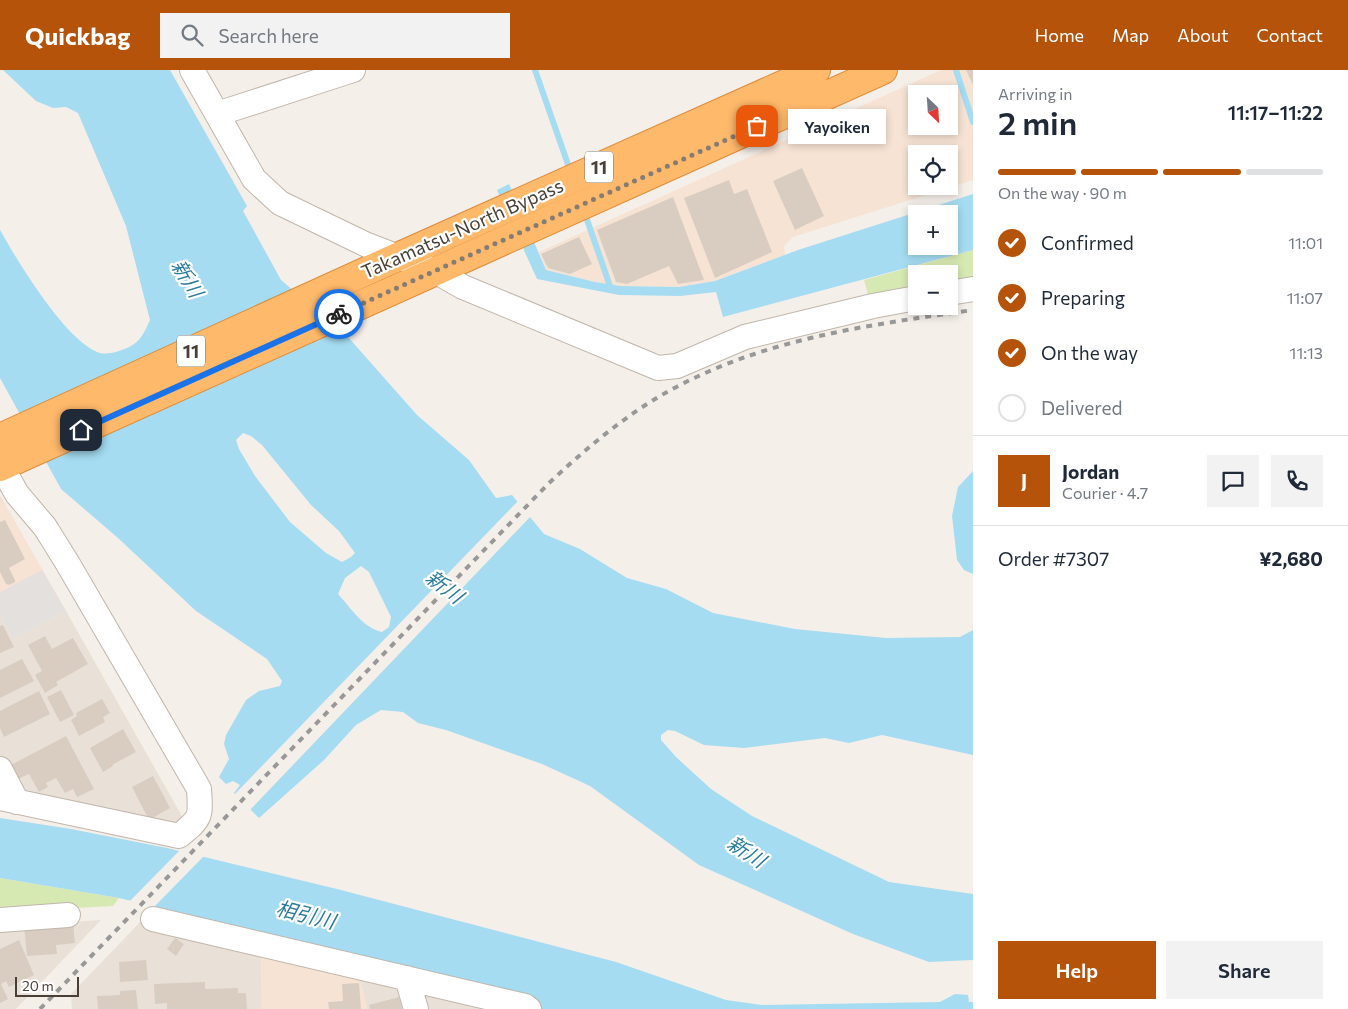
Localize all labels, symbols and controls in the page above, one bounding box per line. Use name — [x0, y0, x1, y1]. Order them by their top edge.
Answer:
search box — [160, 13, 510, 58]
text: Quickbag — [25, 21, 130, 50]
icon: search — [178, 21, 206, 49]
text: Search here — [218, 24, 319, 47]
text: Home — [1035, 24, 1084, 46]
text: Map — [1112, 24, 1149, 46]
text: About — [1177, 24, 1229, 46]
text: Contact — [1257, 24, 1323, 46]
text: Arriving in — [998, 84, 1072, 103]
north arrow — [908, 85, 958, 135]
map controls — [908, 85, 958, 315]
text: 11:17–11:22 — [1228, 101, 1323, 124]
text: 2 min — [998, 102, 1077, 142]
pin — [736, 105, 778, 147]
callout: Yayoiken — [787, 108, 884, 144]
icon: bag — [743, 112, 771, 140]
text: Yayoiken — [804, 117, 870, 136]
button: locate — [908, 145, 958, 195]
road number: 11 — [585, 151, 613, 182]
street label: Takamatsu-North Bypass — [358, 173, 566, 283]
text: On the way · 90 m — [998, 183, 1127, 202]
button: + — [908, 205, 958, 255]
icon: check — [998, 229, 1026, 257]
text: Confirmed — [1041, 231, 1134, 254]
text: 11:01 — [1288, 233, 1323, 252]
water label: 新川 — [167, 255, 210, 303]
button: − — [908, 265, 958, 315]
icon: check — [998, 284, 1026, 312]
text: Preparing — [1041, 286, 1125, 309]
text: 11:07 — [1287, 288, 1323, 307]
courier — [314, 289, 364, 339]
icon: bike — [325, 300, 353, 328]
road number: 11 — [177, 336, 205, 366]
icon: check — [998, 339, 1026, 367]
text: On the way — [1041, 341, 1138, 364]
text: 11:13 — [1290, 343, 1323, 362]
text: Delivered — [1041, 396, 1122, 419]
pin — [60, 409, 102, 451]
icon: home — [67, 416, 95, 444]
button: chat — [1207, 455, 1259, 507]
button: phone — [1271, 455, 1323, 507]
text: Jordan — [1062, 460, 1119, 483]
text: J — [1021, 469, 1027, 492]
text: Courier · 4.7 — [1062, 483, 1148, 502]
text: Order #7307 — [998, 547, 1109, 570]
text: ¥2,680 — [1259, 547, 1323, 570]
water label: 新川 — [422, 564, 470, 609]
water label: 新川 — [724, 830, 772, 873]
water label: 相引川 — [274, 895, 340, 933]
button: Help — [998, 941, 1156, 999]
button: Share — [1166, 941, 1323, 999]
scale bar — [15, 974, 79, 997]
text: 20 m — [22, 977, 54, 994]

